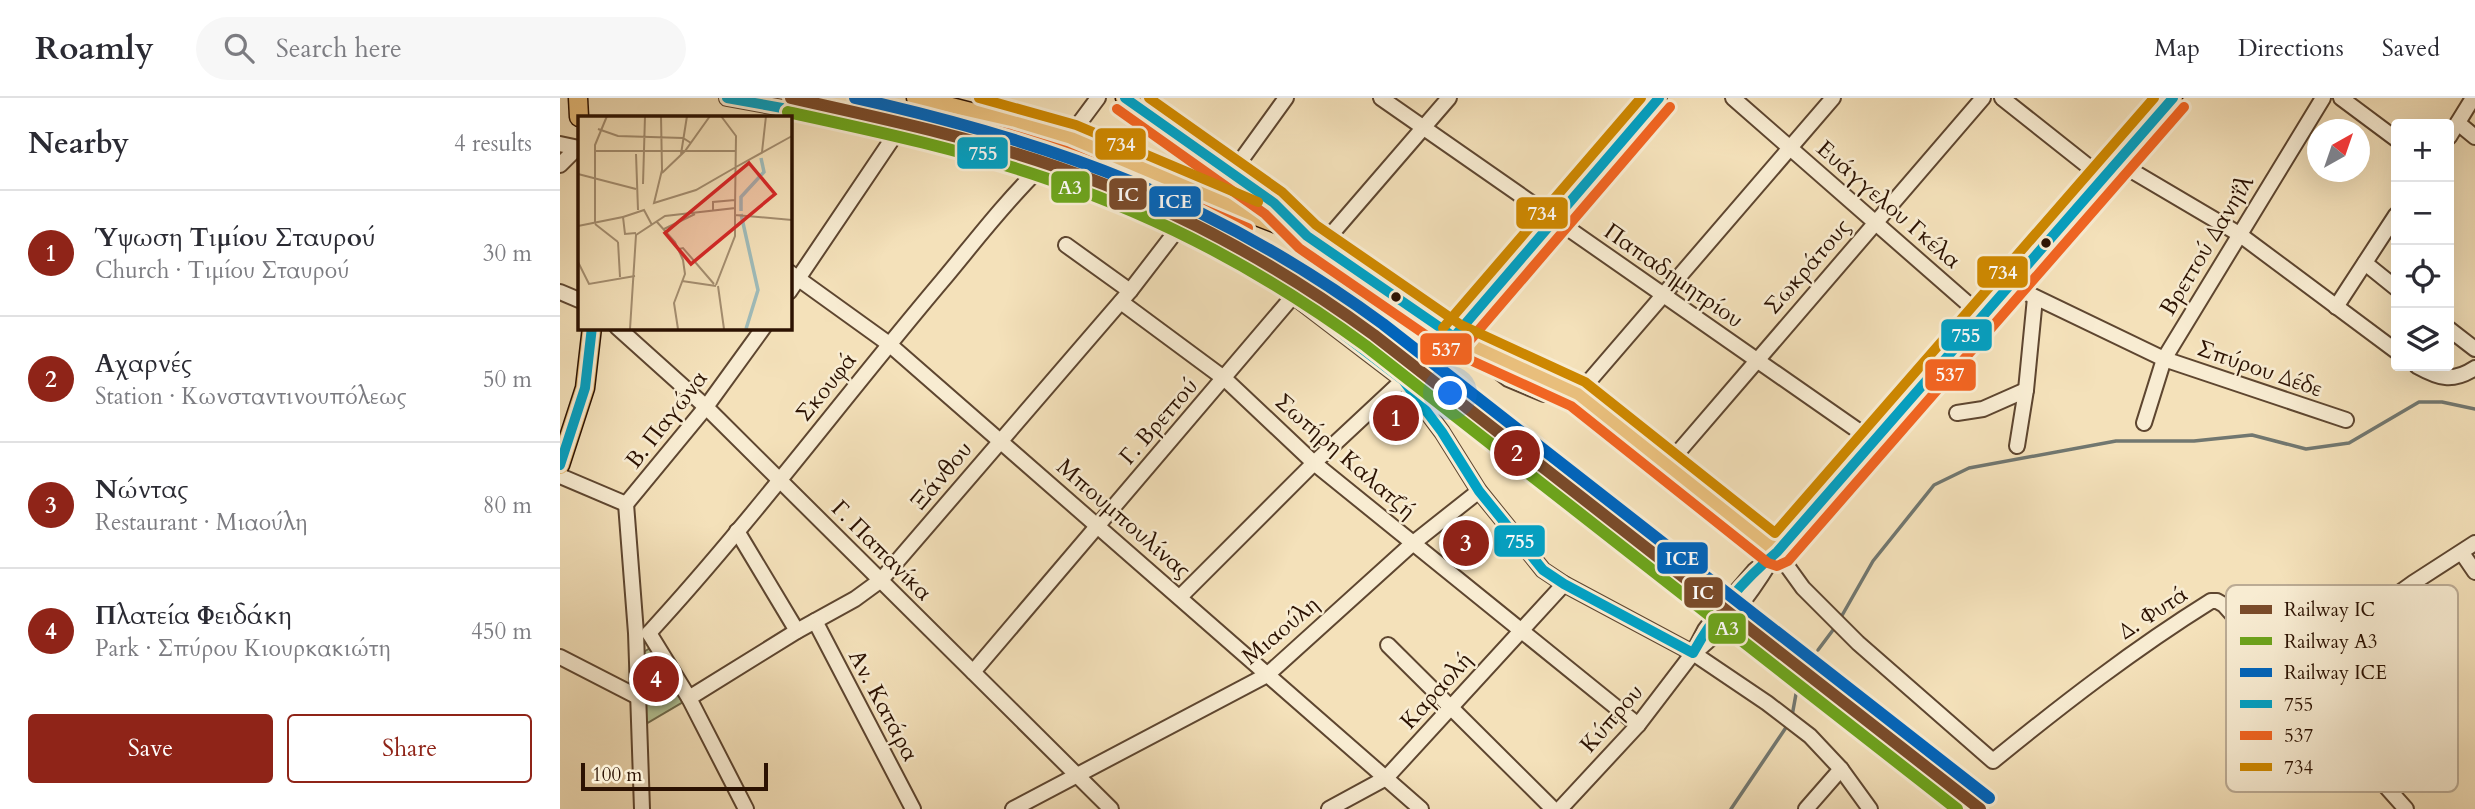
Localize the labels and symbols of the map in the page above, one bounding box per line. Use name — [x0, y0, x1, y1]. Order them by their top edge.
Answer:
inset map — [578, 116, 791, 329]
north arrow — [2307, 119, 2370, 182]
line badge: 734 — [1094, 127, 1147, 161]
text: 734 — [1106, 132, 1136, 158]
street label: Ευάγγελου Γκέλα — [1810, 133, 1967, 276]
line badge: 755 — [956, 136, 1009, 170]
text: 755 — [968, 141, 998, 167]
street label: Βρεττού Δανηΐλ — [2152, 169, 2261, 321]
line badge: A3 — [1050, 170, 1091, 204]
text: A3 — [1058, 175, 1082, 201]
line badge: IC — [1108, 177, 1148, 211]
text: IC — [1117, 182, 1139, 208]
line badge: ICE — [1148, 185, 1202, 218]
text: ICE — [1158, 189, 1192, 215]
line badge: 734 — [1515, 196, 1569, 230]
text: 734 — [1527, 201, 1557, 227]
street label: Σωκράτους — [1757, 212, 1858, 321]
street label: Παπαδημητρίου — [1598, 216, 1749, 335]
unlabelled marker — [2039, 236, 2053, 250]
line badge: 734 — [1976, 255, 2029, 289]
text: 734 — [1988, 260, 2018, 286]
unlabelled marker — [1389, 290, 1403, 304]
line badge: 755 — [1940, 318, 1993, 352]
text: 755 — [1951, 323, 1981, 349]
line badge: 537 — [1419, 332, 1473, 366]
street label: Σπύρου Δέδε — [2193, 333, 2327, 404]
text: 537 — [1431, 337, 1461, 363]
street label: Σκουφά — [789, 345, 864, 428]
line badge: 537 — [1924, 358, 1977, 392]
text: 537 — [1935, 362, 1965, 388]
street label: Β. Παγώνα — [618, 364, 715, 475]
street label: Γ. Βρεττού — [1112, 371, 1205, 471]
your location — [1433, 376, 1467, 410]
street label: Σωτήρη Καλατζή — [1268, 386, 1423, 526]
pin: 1 — [1373, 392, 1419, 444]
pin: 2 — [1494, 427, 1540, 479]
street label: Ξάνθου — [904, 435, 979, 516]
street label: Μπουμπουλίνας — [1050, 451, 1198, 585]
street label: Γ. Παπανίκα — [825, 493, 939, 608]
pin: 3 — [1443, 517, 1489, 569]
line badge: 755 — [1493, 524, 1546, 558]
text: 755 — [1505, 529, 1535, 555]
line badge: ICE — [1656, 541, 1709, 575]
text: ICE — [1665, 546, 1699, 572]
line badge: IC — [1683, 576, 1724, 609]
street label: Δ. Φυτά — [2112, 578, 2194, 647]
text: IC — [1692, 580, 1714, 606]
legend — [2226, 585, 2458, 792]
street label: Μιαούλη — [1235, 589, 1325, 672]
text: Railway IC — [2284, 597, 2375, 623]
line badge: A3 — [1707, 612, 1747, 645]
text: A3 — [1715, 616, 1739, 642]
text: Railway A3 — [2284, 629, 2377, 655]
street label: Αν. Κατάρα — [841, 644, 926, 766]
street label: Καραολή — [1393, 645, 1480, 736]
pin: 4 — [633, 653, 679, 705]
text: Railway ICE — [2284, 660, 2387, 686]
street label: Κύπρου — [1573, 677, 1650, 759]
text: 755 — [2284, 692, 2313, 718]
text: 537 — [2284, 723, 2313, 749]
text: 734 — [2284, 755, 2313, 781]
scale bar — [581, 760, 768, 792]

